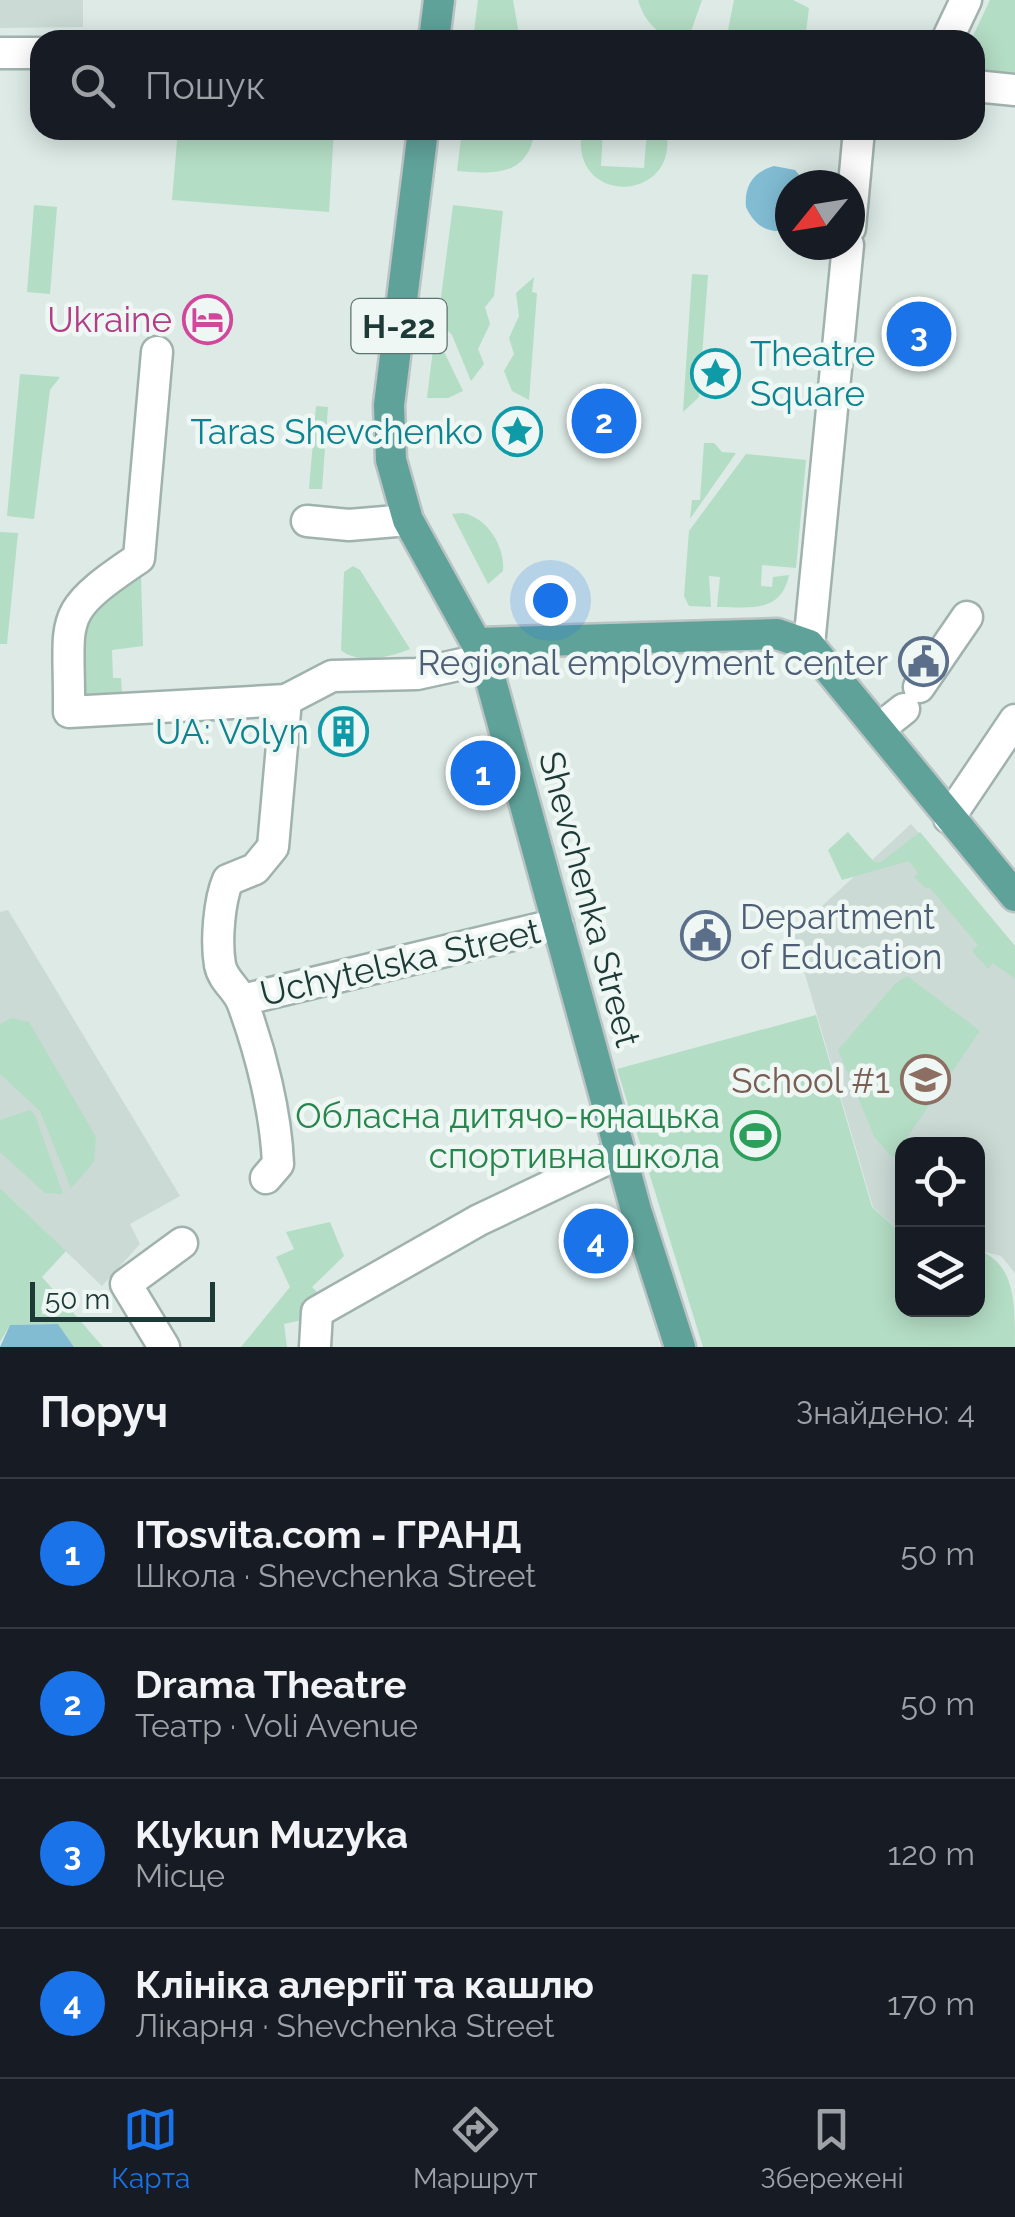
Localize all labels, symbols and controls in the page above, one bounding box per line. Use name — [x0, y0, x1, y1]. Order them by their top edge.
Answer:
search box — [30, 30, 985, 140]
icon: search — [65, 58, 120, 113]
text: Пошук — [145, 63, 265, 108]
north arrow — [775, 170, 865, 260]
hotel icon: Ukraine — [181, 293, 233, 345]
pin: 3 — [886, 296, 952, 372]
place label: Ukraine — [47, 299, 172, 340]
road number: Н-22 — [352, 299, 446, 353]
place label: Theatre Square — [750, 333, 875, 414]
place icon: Theatre Square — [689, 347, 741, 399]
pin: 2 — [572, 384, 636, 458]
place icon: Taras Shevchenko — [492, 405, 544, 457]
place label: Taras Shevchenko — [190, 411, 483, 452]
your location — [525, 575, 576, 626]
public building icon: Regional employment center — [897, 636, 949, 688]
place label: Regional employment center — [418, 642, 888, 683]
building icon: UA: Volyn — [318, 705, 370, 757]
place label: UA: Volyn — [155, 711, 309, 752]
pin: 1 — [450, 736, 516, 810]
street label: Shevchenka Street — [531, 747, 649, 1051]
place label: Department of Education — [740, 896, 942, 977]
street label: Uchytelska Street — [256, 910, 544, 1014]
public building icon: Department of Education — [679, 910, 731, 962]
school or university icon: School #1 — [899, 1054, 951, 1106]
place label: School #1 — [731, 1060, 890, 1101]
place label: Обласна дитячо-юнацька спортивна школа — [295, 1095, 720, 1176]
sports icon: Обласна дитячо-юнацька спортивна школа — [729, 1109, 781, 1161]
map controls — [895, 1137, 985, 1317]
button: locate — [895, 1137, 985, 1227]
pin: 4 — [564, 1204, 628, 1278]
button: layers — [895, 1227, 985, 1317]
scale bar — [30, 1277, 215, 1322]
text: 50 m — [45, 1283, 110, 1316]
text: Поруч — [40, 1388, 168, 1437]
text: Знайдено: 4 — [796, 1394, 975, 1431]
text: ITosvita.com - ГРАНД — [135, 1512, 522, 1557]
text: 1 — [65, 1535, 80, 1572]
text: 50 m — [900, 1535, 975, 1572]
text: Школа · Shevchenka Street — [135, 1557, 536, 1594]
text: Drama Theatre — [135, 1662, 406, 1707]
text: 2 — [63, 1685, 82, 1722]
text: 50 m — [900, 1685, 975, 1722]
text: Театр · Voli Avenue — [135, 1707, 418, 1744]
text: Klykun Muzyka — [135, 1812, 408, 1857]
text: 3 — [64, 1835, 81, 1872]
text: 120 m — [887, 1835, 975, 1872]
text: Місце — [135, 1857, 225, 1894]
text: Клініка алергії та кашлю — [135, 1962, 594, 2007]
text: 4 — [63, 1985, 82, 2022]
text: 170 m — [887, 1985, 975, 2022]
text: Лікарня · Shevchenka Street — [135, 2007, 554, 2044]
tab: Карта — [111, 2102, 190, 2195]
tab: Маршрут — [413, 2102, 538, 2195]
tab: Збережені — [760, 2102, 904, 2195]

